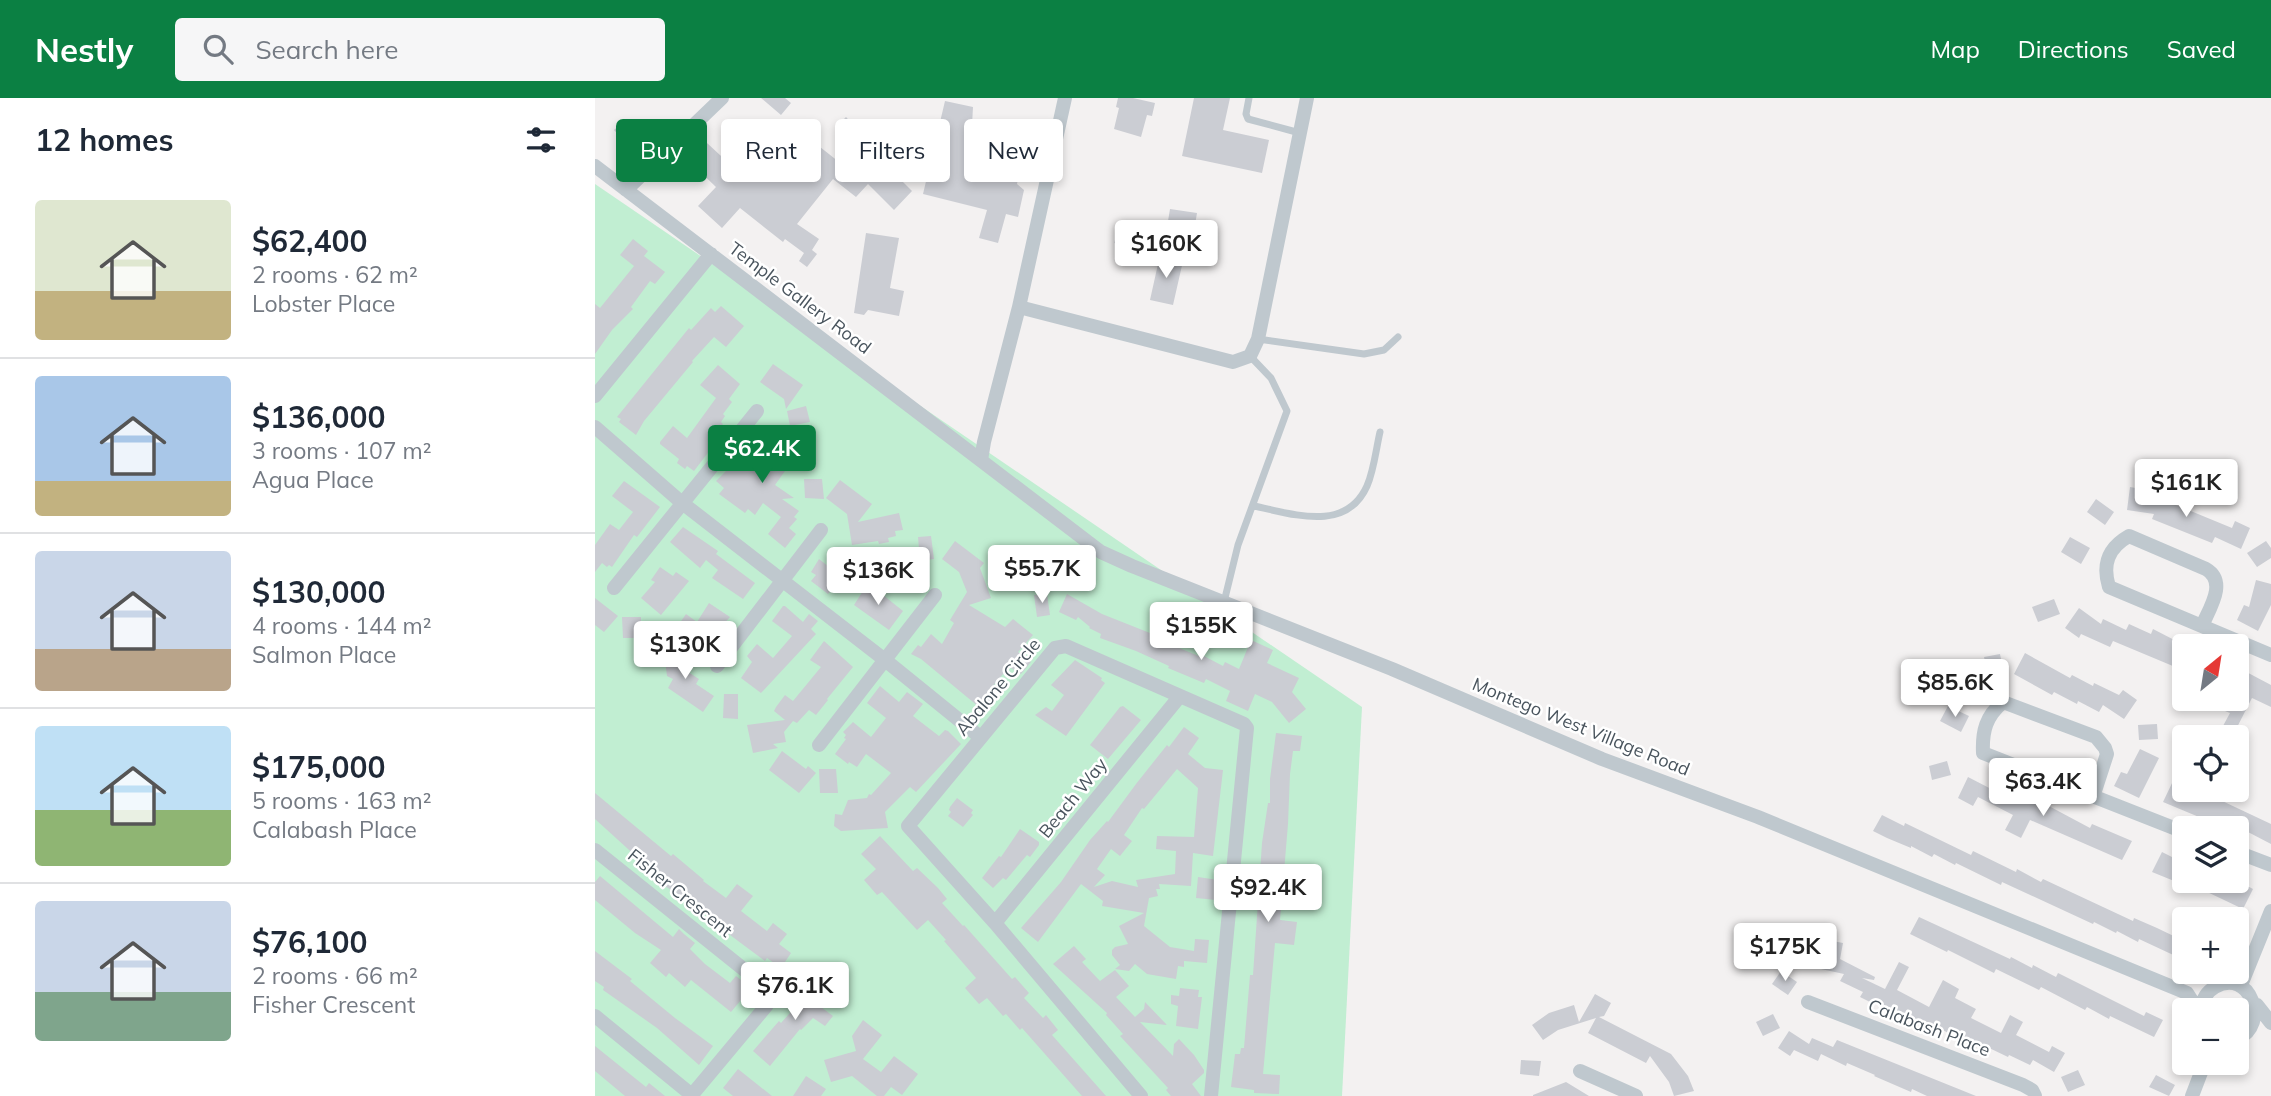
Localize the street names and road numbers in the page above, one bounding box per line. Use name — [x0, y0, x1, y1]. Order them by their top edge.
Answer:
street label: Temple Gallery Road — [725, 237, 876, 359]
street label: Abalone Circle — [950, 633, 1045, 740]
street label: Montego West Village Road — [1469, 672, 1693, 781]
street label: Beach Way — [1033, 753, 1112, 842]
street label: Fisher Crescent — [623, 843, 737, 942]
street label: Calabash Place — [1865, 994, 1994, 1061]

